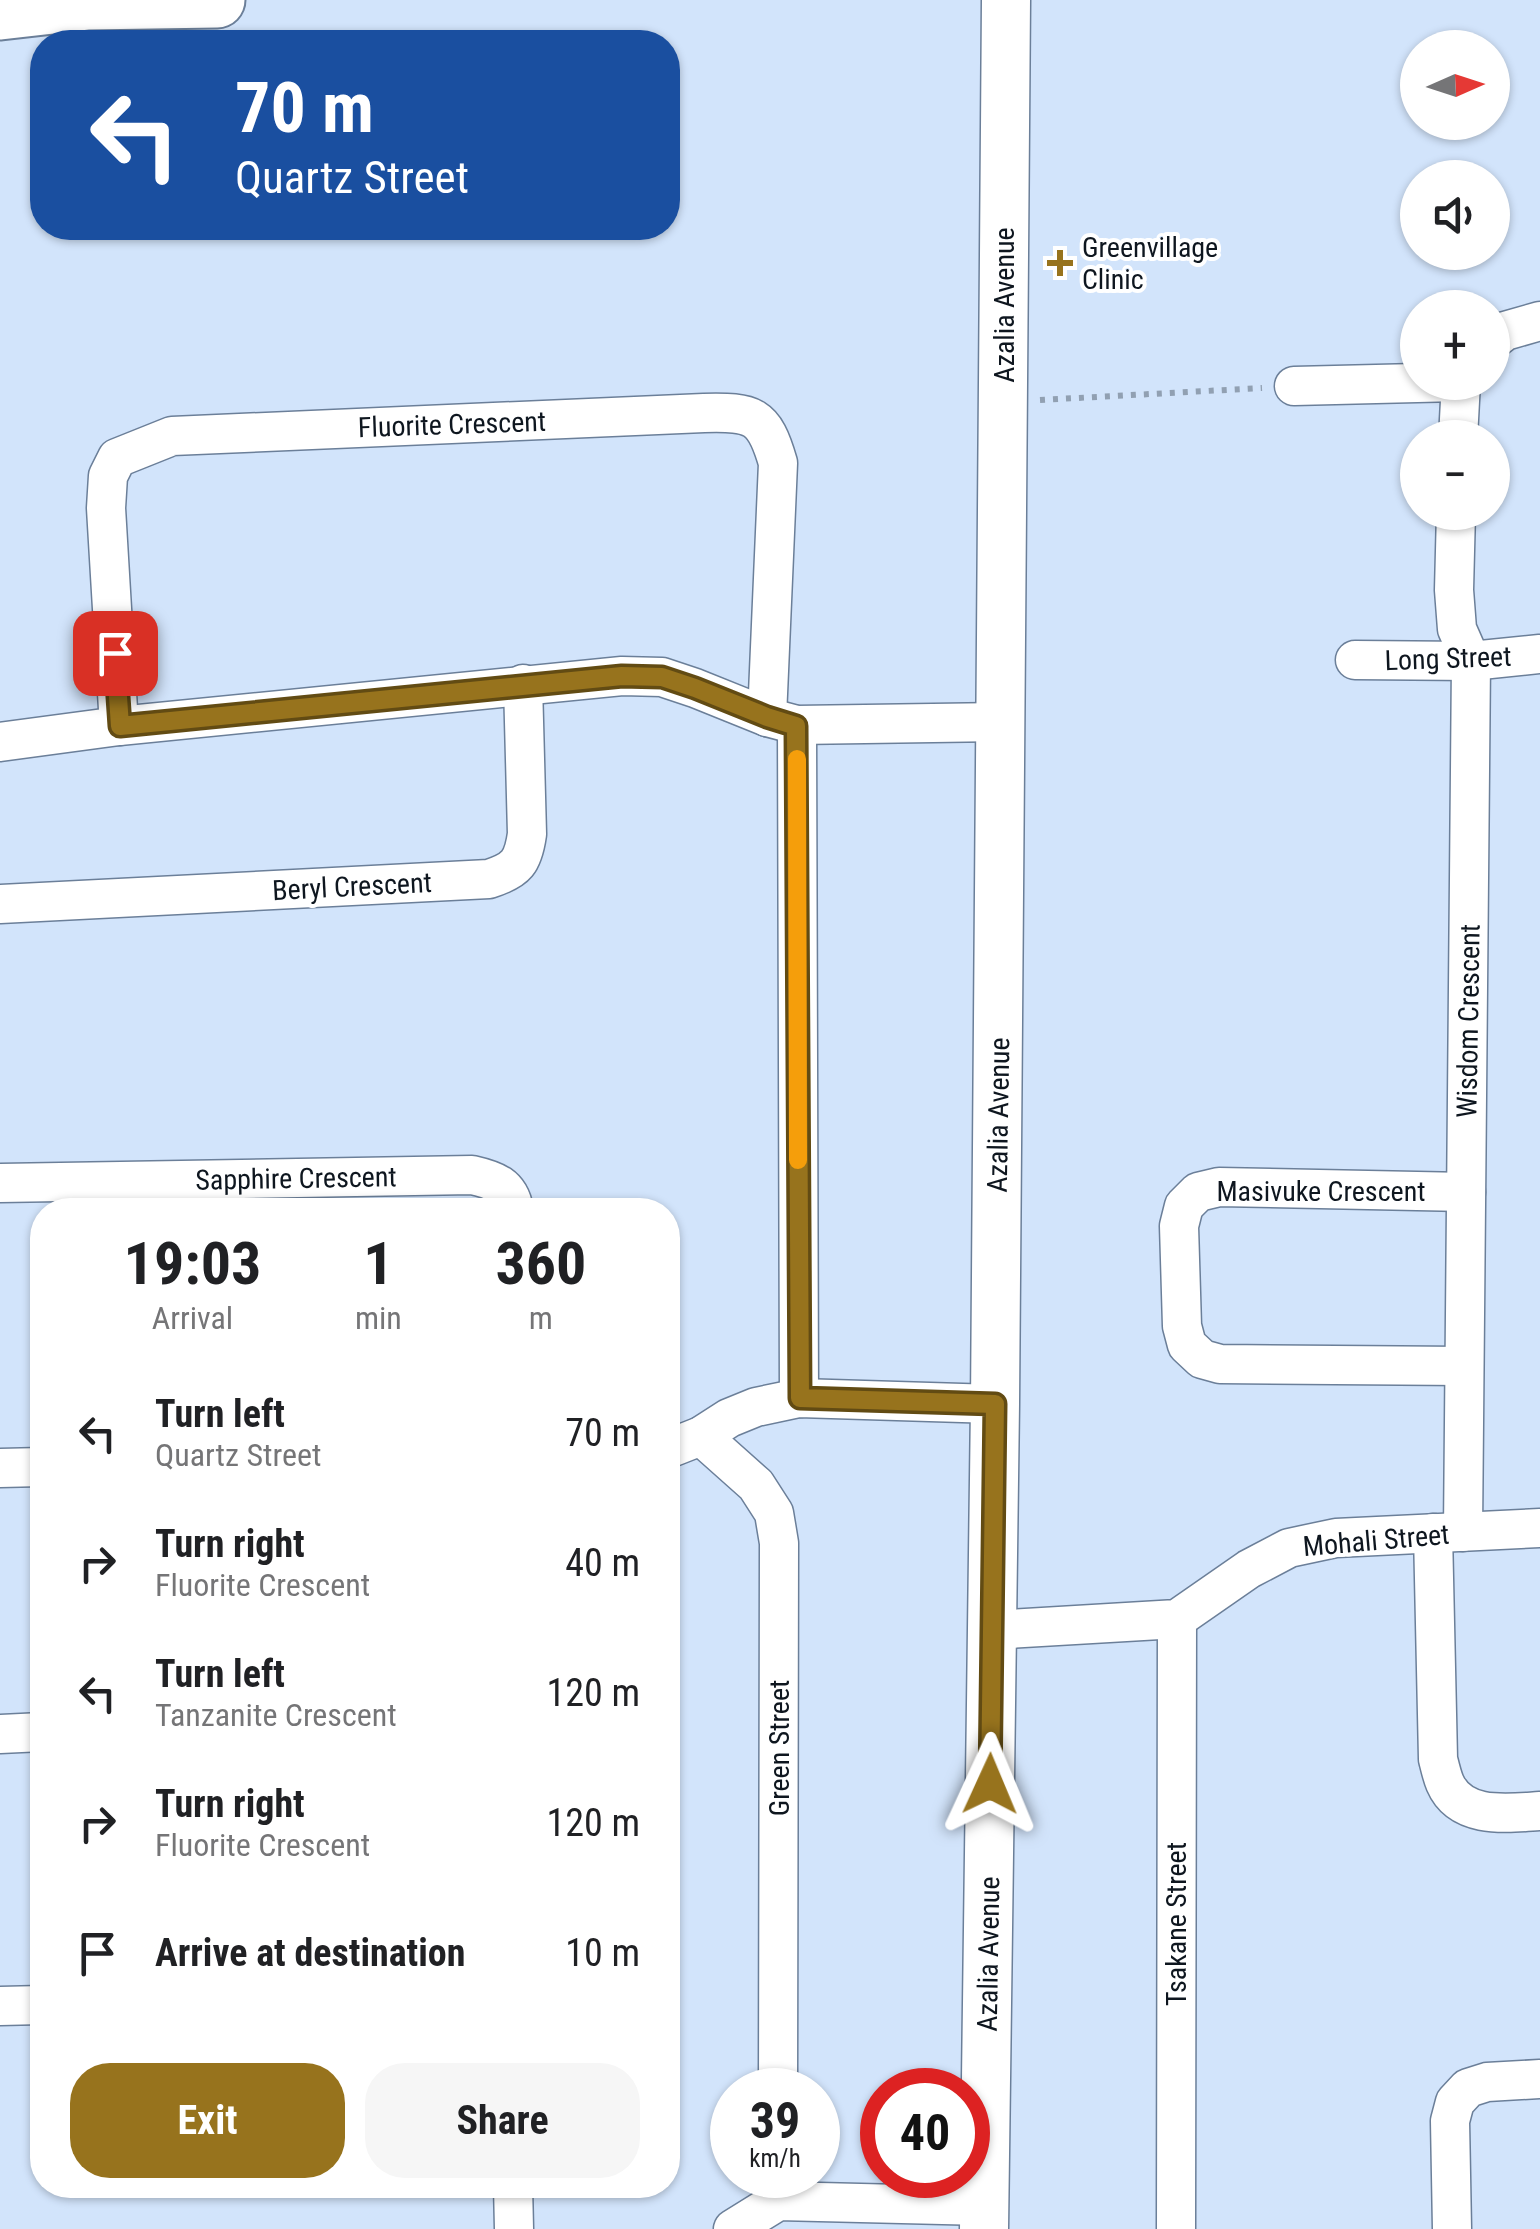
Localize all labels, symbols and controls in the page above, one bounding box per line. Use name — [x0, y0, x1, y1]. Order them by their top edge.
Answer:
north arrow — [1400, 30, 1510, 140]
map controls — [1400, 30, 1510, 530]
text: 70 m — [235, 67, 374, 149]
icon: left — [70, 70, 200, 200]
text: Quartz Street — [235, 151, 469, 204]
button: sound — [1400, 160, 1510, 270]
street label: Azalia Avenue — [988, 227, 1021, 383]
place label: Greenvillage Clinic — [1082, 231, 1218, 296]
marker: Greenvillage Clinic — [1047, 250, 1073, 276]
button: + — [1400, 290, 1510, 400]
street label: Fluorite Crescent — [357, 405, 547, 444]
button: − — [1400, 420, 1510, 530]
pin — [73, 611, 158, 696]
icon: arrive — [88, 626, 143, 681]
street label: Long Street — [1384, 640, 1512, 677]
street label: Beryl Crescent — [271, 866, 433, 907]
street label: Wisdom Crescent — [1450, 924, 1487, 1118]
street label: Azalia Avenue — [981, 1037, 1016, 1193]
street label: Sapphire Crescent — [195, 1160, 397, 1197]
street label: Masivuke Crescent — [1216, 1175, 1426, 1208]
text: 19:03 — [124, 1228, 261, 1299]
text: 1 — [363, 1228, 394, 1299]
text: 360 — [495, 1228, 586, 1299]
text: Arrival — [152, 1299, 233, 1337]
text: min — [355, 1299, 402, 1337]
text: m — [529, 1299, 553, 1337]
text: Turn left — [155, 1392, 285, 1436]
icon: left — [70, 1406, 125, 1461]
text: 70 m — [565, 1411, 640, 1455]
text: Quartz Street — [155, 1436, 321, 1474]
street label: Mohali Street — [1301, 1518, 1451, 1563]
text: Turn right — [155, 1522, 305, 1566]
icon: right — [70, 1536, 125, 1591]
text: 40 m — [565, 1541, 640, 1585]
text: Fluorite Crescent — [155, 1566, 370, 1604]
text: Turn left — [155, 1652, 285, 1696]
icon: left — [70, 1666, 125, 1721]
text: 120 m — [546, 1671, 640, 1715]
street label: Green Street — [763, 1680, 796, 1816]
text: Tanzanite Crescent — [155, 1696, 397, 1734]
position arrow — [938, 1732, 1042, 1836]
text: Turn right — [155, 1782, 305, 1826]
icon: right — [70, 1796, 125, 1851]
text: 120 m — [546, 1801, 640, 1845]
text: Fluorite Crescent — [155, 1826, 370, 1864]
street label: Tsakane Street — [1160, 1842, 1193, 2006]
street label: Azalia Avenue — [971, 1876, 1006, 2032]
icon: arrive — [70, 1926, 125, 1981]
text: Arrive at destination — [155, 1931, 465, 1975]
text: 10 m — [565, 1931, 640, 1975]
button: Exit — [70, 2063, 345, 2178]
button: Share — [365, 2063, 640, 2178]
speed limit sign: 40 — [860, 2068, 990, 2198]
text: 39 — [750, 2092, 800, 2150]
text: km/h — [749, 2144, 801, 2173]

